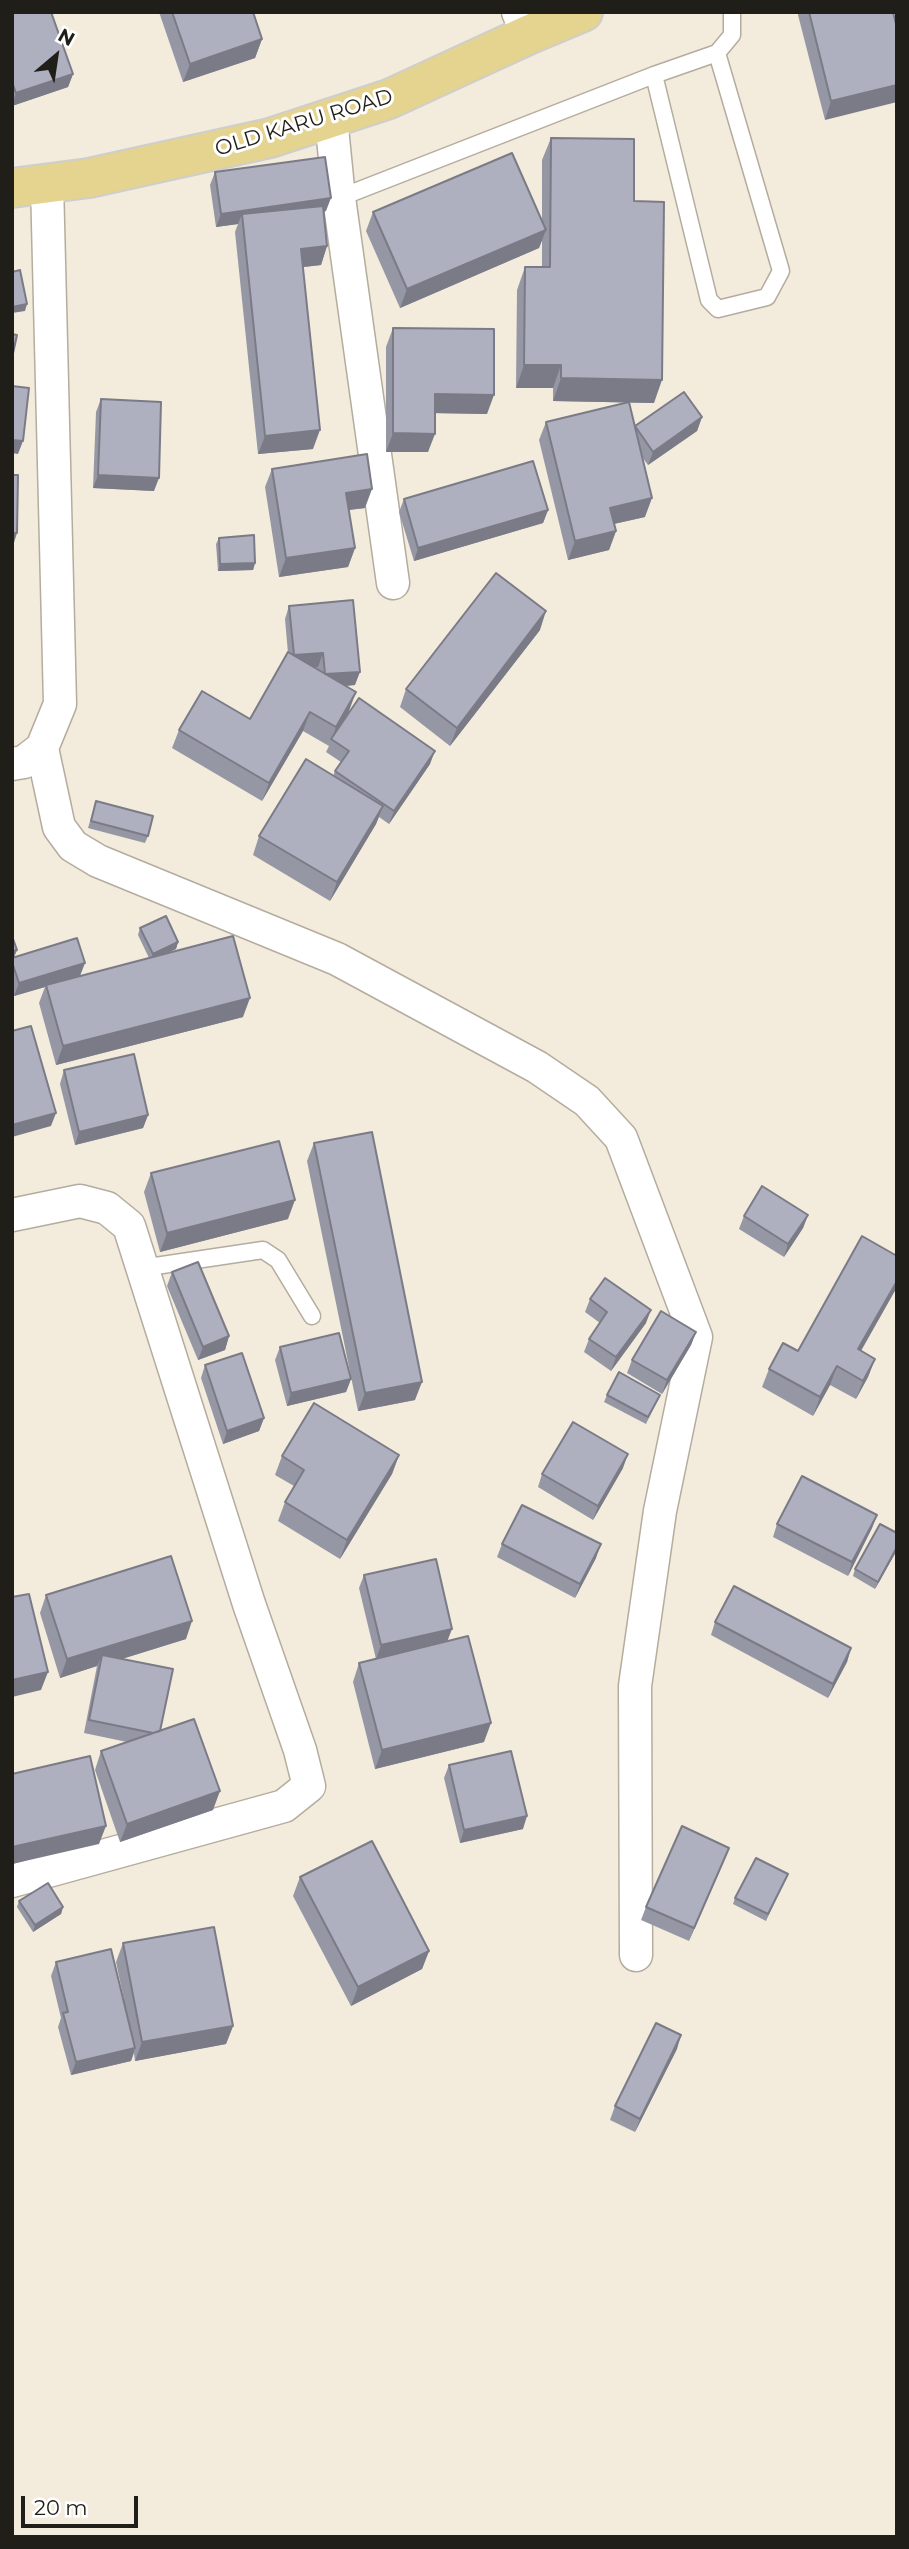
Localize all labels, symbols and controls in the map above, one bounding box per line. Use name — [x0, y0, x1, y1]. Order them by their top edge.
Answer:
north arrow — [21, 21, 91, 91]
text: N — [54, 23, 79, 51]
street label: OLD KARU ROAD — [212, 84, 396, 162]
scale bar — [24, 2482, 142, 2526]
text: 20 m — [34, 2495, 88, 2520]

